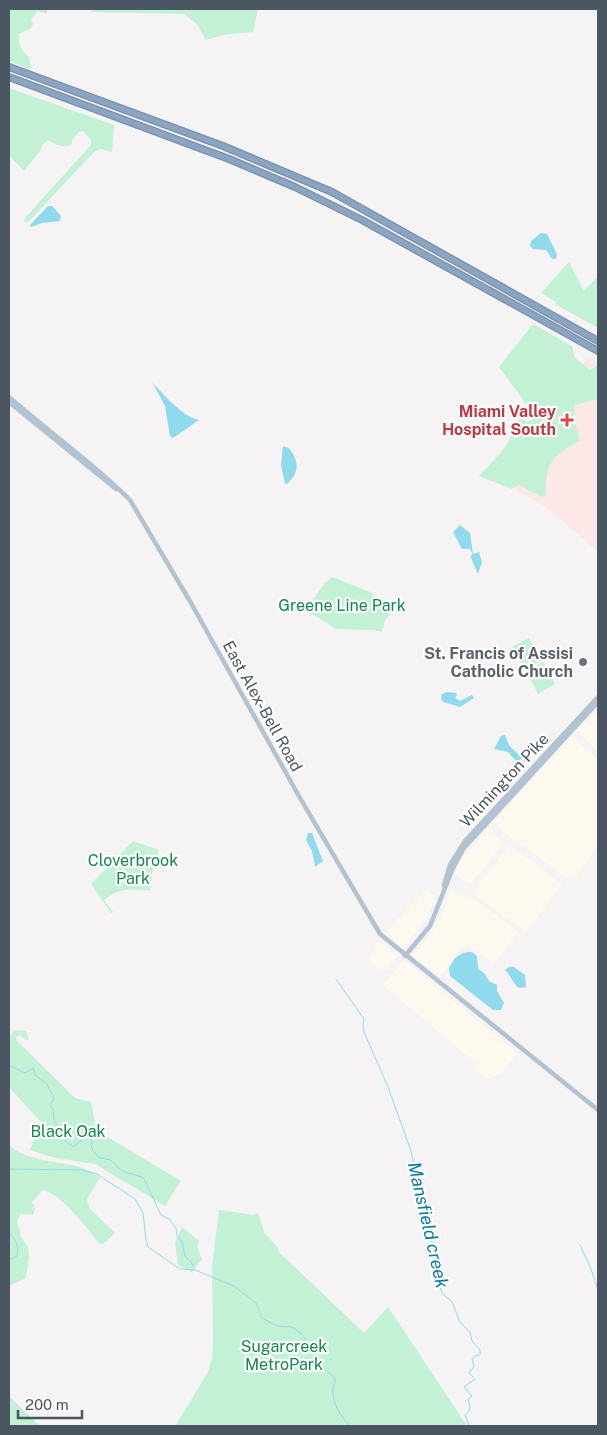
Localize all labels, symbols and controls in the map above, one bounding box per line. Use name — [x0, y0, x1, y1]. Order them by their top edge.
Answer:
place label: Miami Valley Hospital South — [442, 402, 556, 439]
marker: Miami Valley Hospital South — [560, 413, 574, 427]
park label: Greene Line Park — [278, 596, 406, 615]
street label: East Alex-Bell Road — [219, 638, 306, 775]
place label: St. Francis of Assisi Catholic Church — [424, 644, 573, 681]
marker: St. Francis of Assisi Catholic Church — [577, 656, 589, 668]
street label: Wilmington Pike — [456, 729, 553, 831]
park label: Cloverbrook Park — [88, 851, 178, 888]
park label: Black Oak — [30, 1122, 106, 1141]
water label: Mansfield creek — [404, 1160, 453, 1290]
park label: Sugarcreek MetroPark — [241, 1337, 327, 1374]
scale bar — [18, 1388, 81, 1420]
text: 200 m — [25, 1396, 69, 1413]

